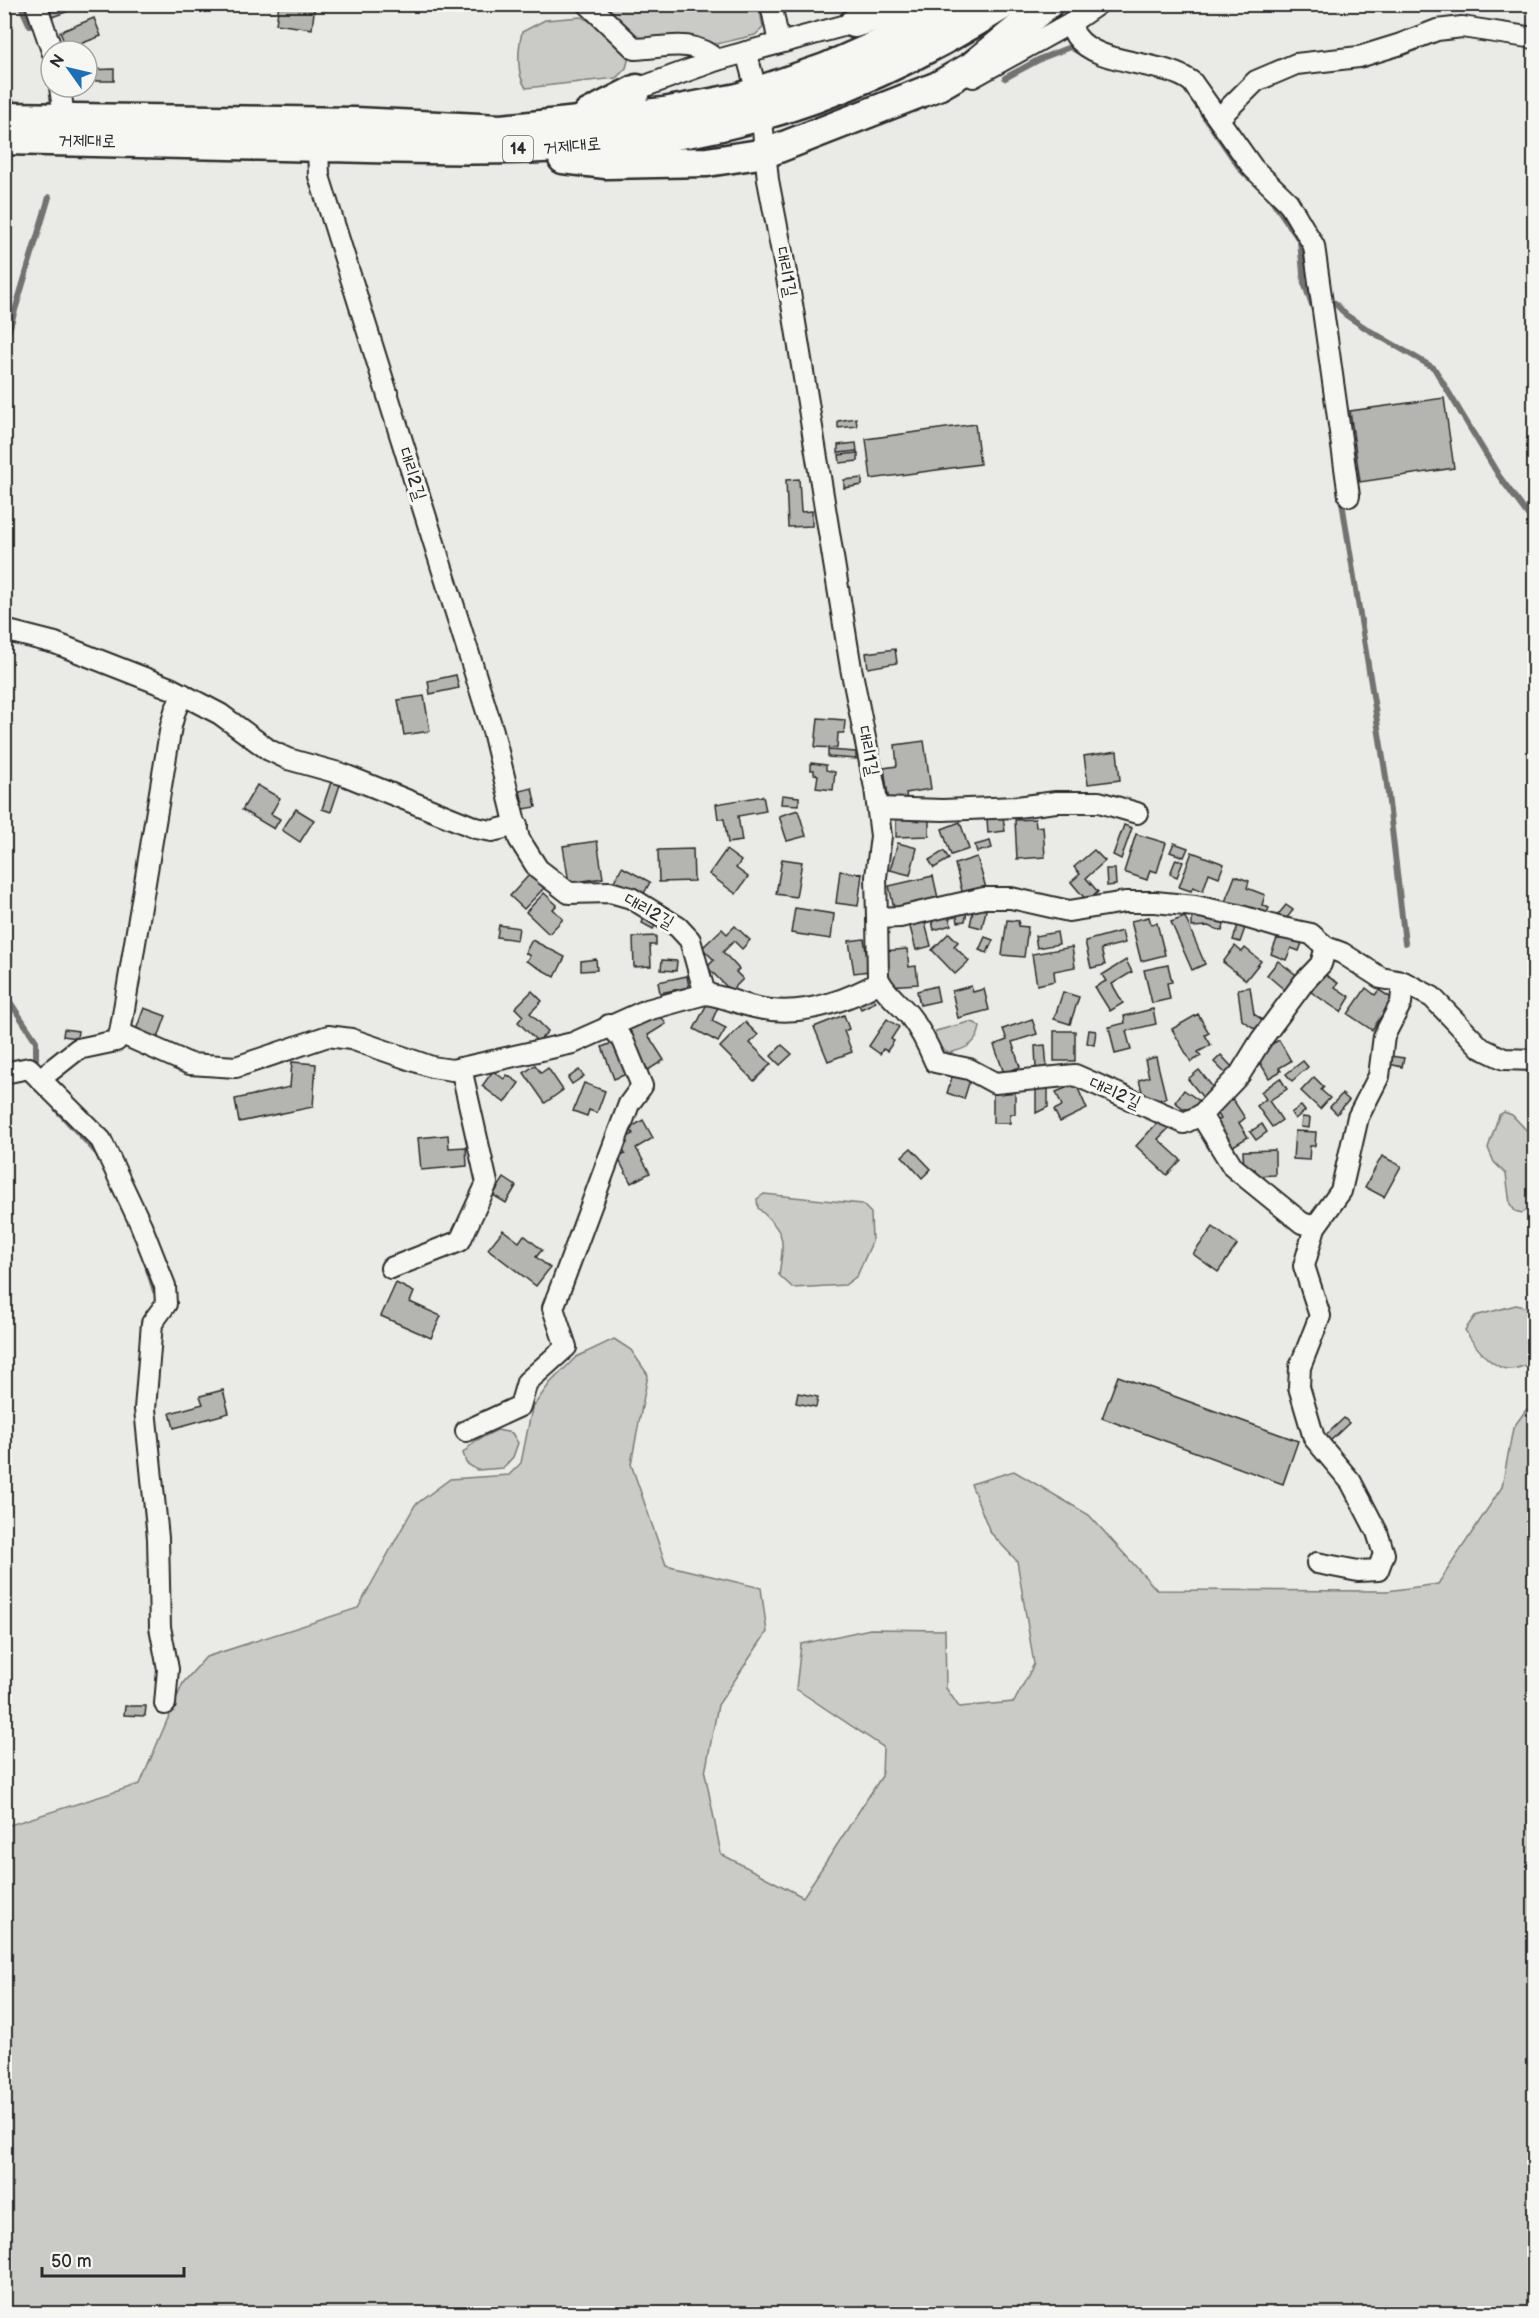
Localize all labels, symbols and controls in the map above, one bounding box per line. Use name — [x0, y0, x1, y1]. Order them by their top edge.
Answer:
north arrow — [39, 39, 99, 99]
text: N — [47, 51, 69, 72]
street label: 거제대로 — [58, 130, 116, 152]
street label: 거제대로 — [542, 133, 602, 159]
road number: 14 — [503, 136, 533, 162]
street label: 대리1길 — [771, 245, 801, 299]
street label: 대리2길 — [394, 445, 430, 503]
street label: 대리1길 — [853, 724, 883, 778]
street label: 대리2길 — [620, 889, 678, 934]
street label: 대리2길 — [1086, 1072, 1144, 1114]
scale bar — [42, 2240, 184, 2278]
text: 50 m — [51, 2251, 92, 2272]

